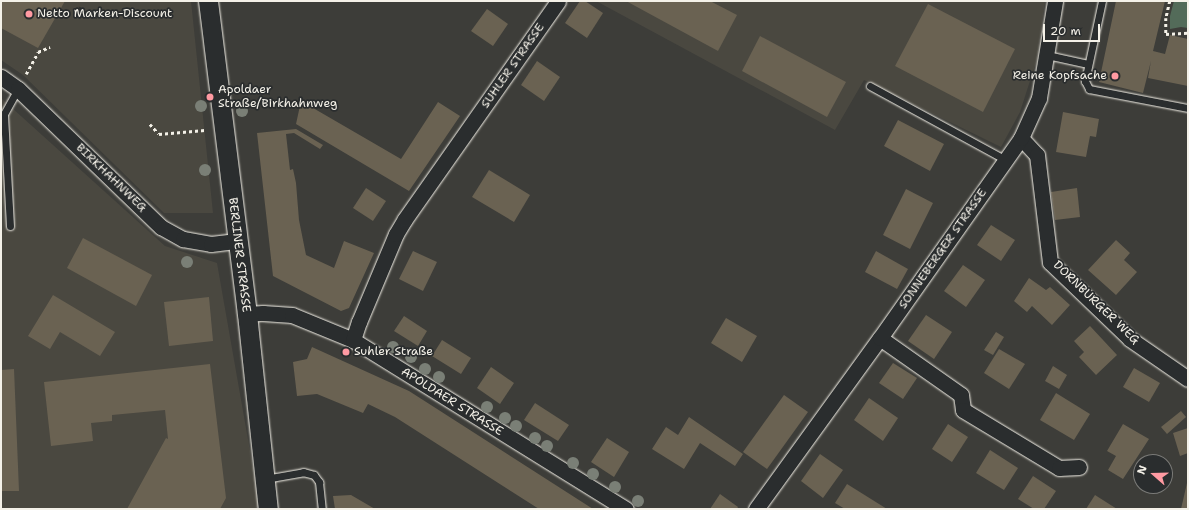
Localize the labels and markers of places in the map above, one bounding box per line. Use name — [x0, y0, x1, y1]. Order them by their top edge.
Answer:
place label: Netto Marken-Discount — [37, 7, 172, 21]
marker: Netto Marken-Discount — [24, 9, 34, 19]
place label: Reine Kopfsache — [1013, 69, 1107, 83]
marker: Reine Kopfsache — [1110, 71, 1120, 81]
place label: Apoldaer Straße/Birkhahnweg — [218, 83, 337, 111]
marker: Apoldaer Straße/Birkhahnweg — [205, 92, 215, 102]
place label: Suhler Straße — [354, 345, 433, 359]
marker: Suhler Straße — [341, 347, 351, 357]

